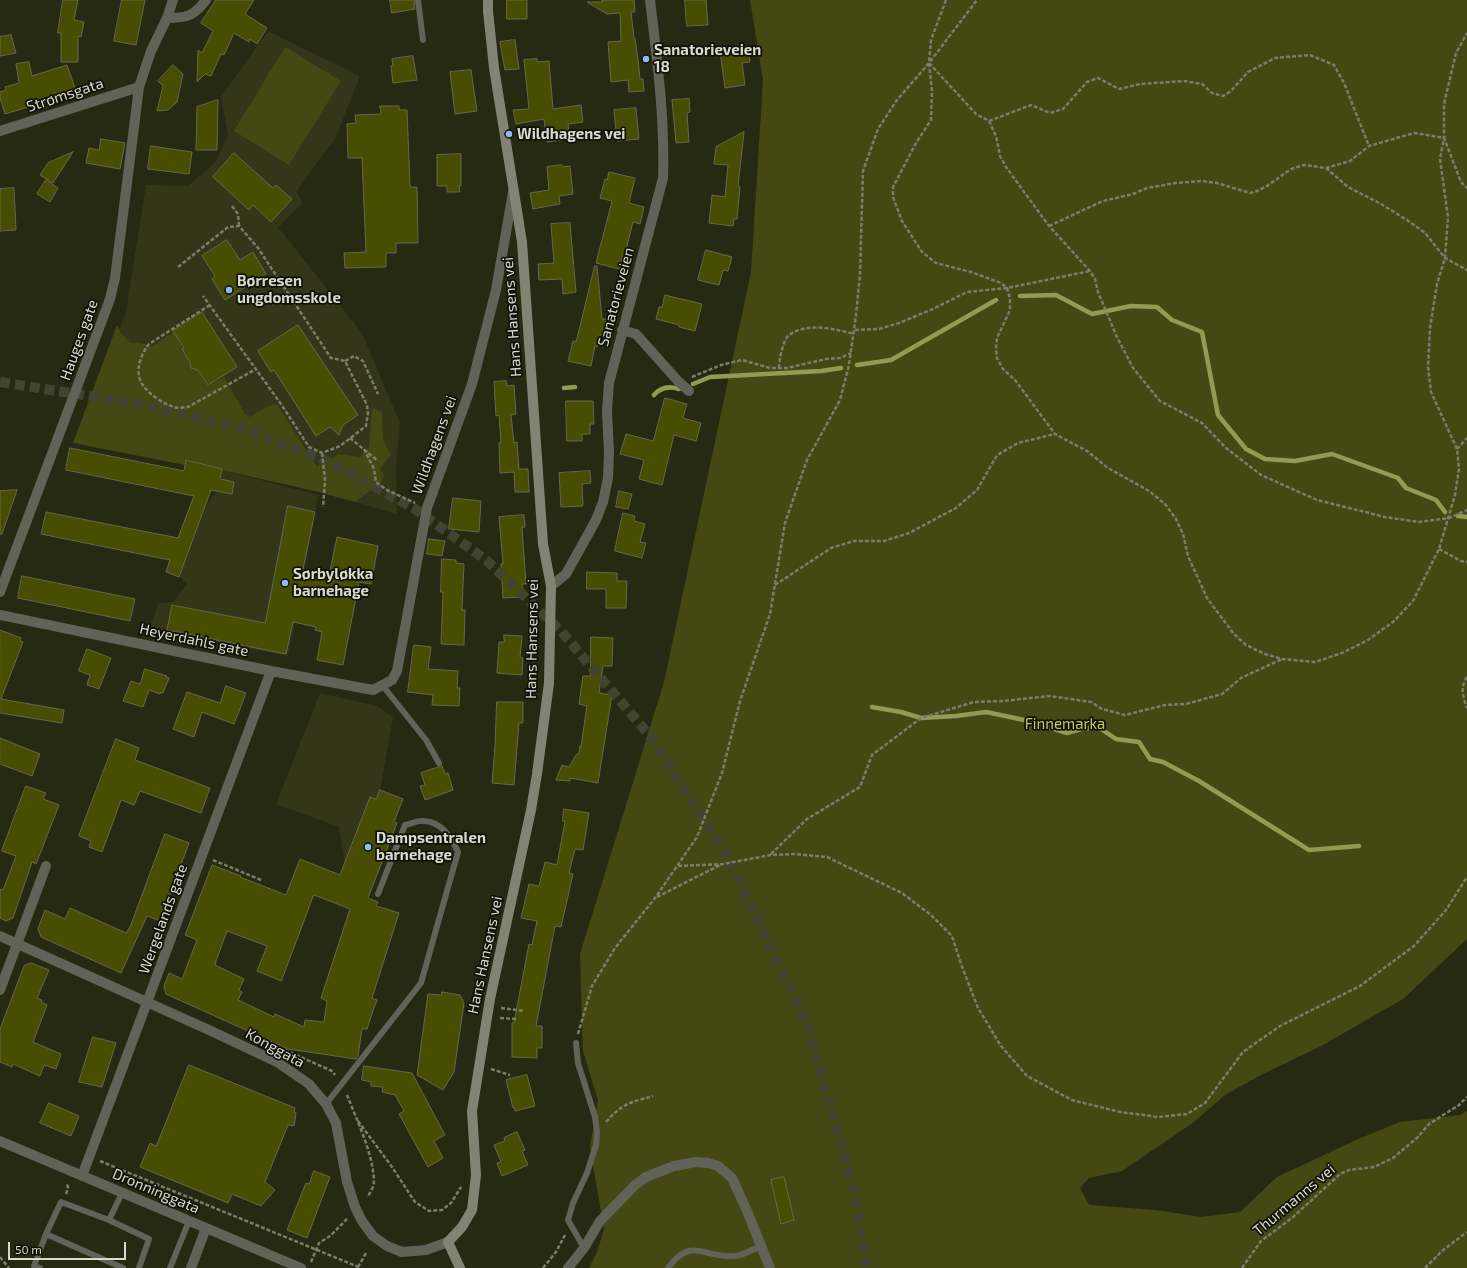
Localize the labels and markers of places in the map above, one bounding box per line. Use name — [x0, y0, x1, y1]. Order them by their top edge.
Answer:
place label: Sanatorieveien 18 — [654, 41, 761, 76]
marker: Sanatorieveien 18 — [641, 54, 651, 64]
place label: Wildhagens vei — [517, 125, 625, 143]
marker: Wildhagens vei — [504, 129, 514, 139]
place label: Børresen ungdomsskole — [237, 272, 341, 307]
marker: Børresen ungdomsskole — [224, 285, 234, 295]
place label: Sørbyløkka barnehage — [293, 565, 373, 600]
marker: Sørbyløkka barnehage — [280, 578, 290, 588]
place label: Dampsentralen barnehage — [376, 829, 486, 864]
marker: Dampsentralen barnehage — [363, 842, 373, 852]

